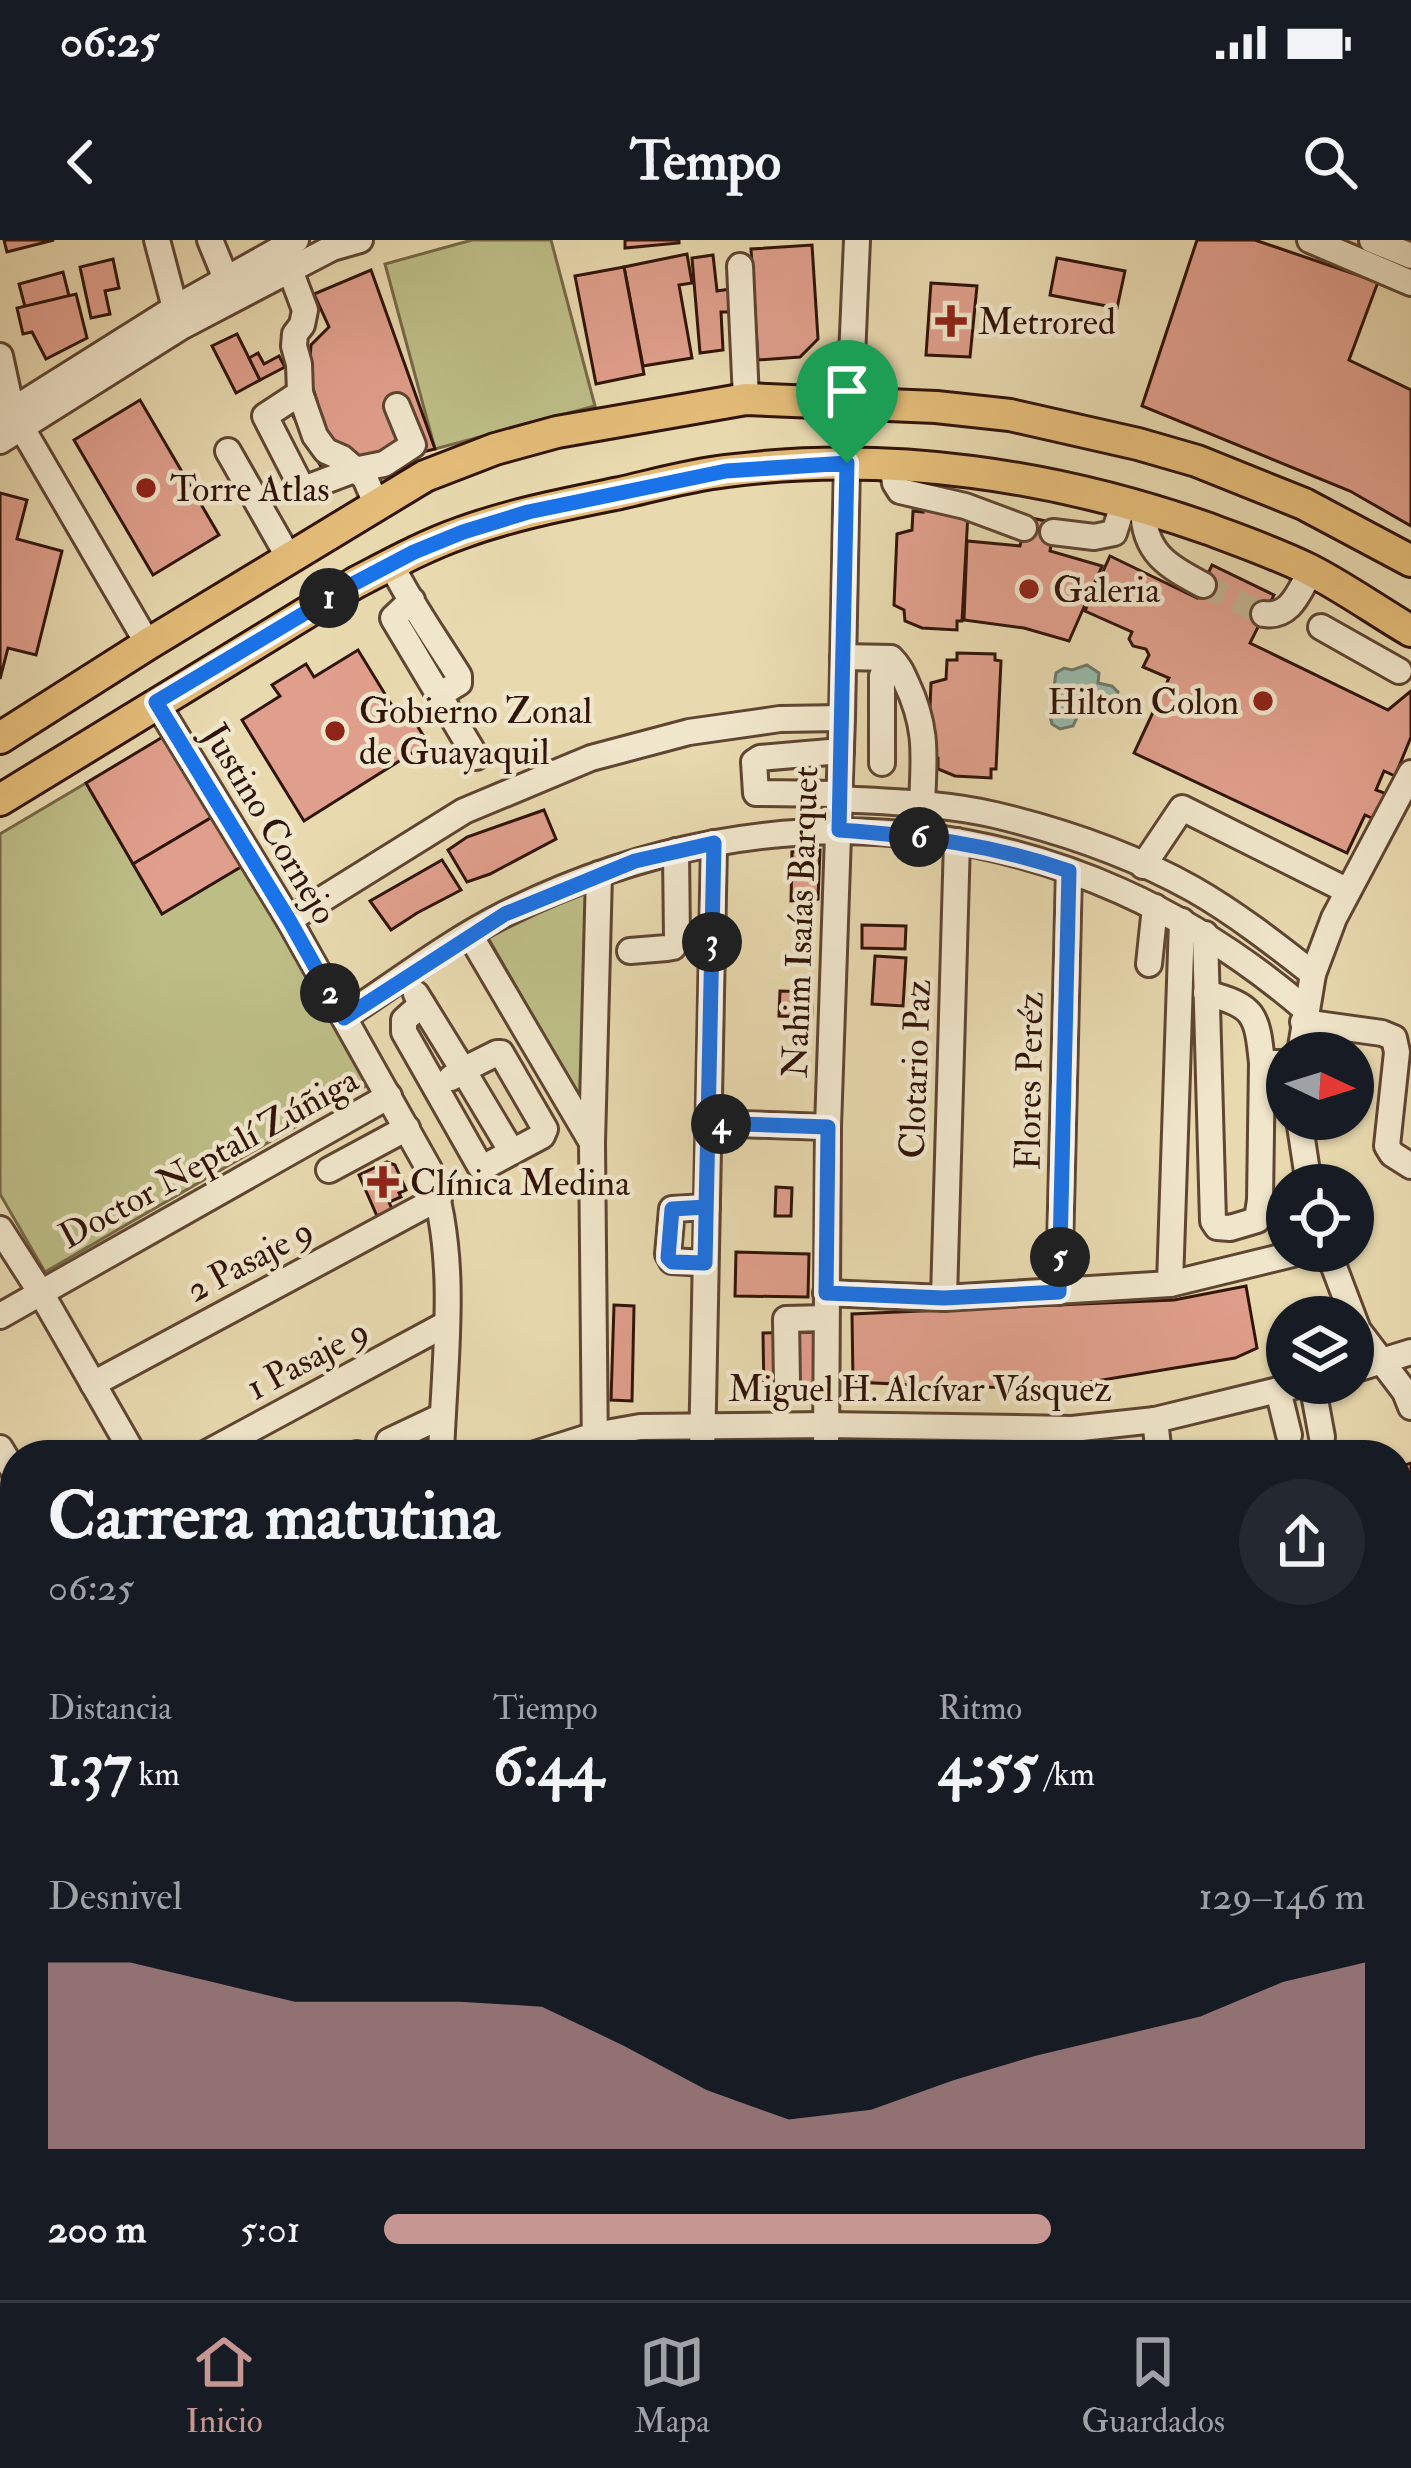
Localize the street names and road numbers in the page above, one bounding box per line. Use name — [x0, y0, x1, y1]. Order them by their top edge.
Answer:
street label: Justino Cornejo — [192, 715, 347, 932]
street label: Nahim Isaías Barquet — [773, 765, 828, 1079]
street label: Clotario Paz — [890, 979, 941, 1159]
street label: Flores Peréz — [1005, 992, 1054, 1170]
street label: Doctor Neptalí Zúñiga — [51, 1057, 367, 1259]
street label: 2 Pasaje 9 — [178, 1208, 321, 1312]
street label: 1 Pasaje 9 — [239, 1308, 377, 1410]
street label: Miguel H. Alcívar Vásquez — [728, 1367, 1112, 1412]

